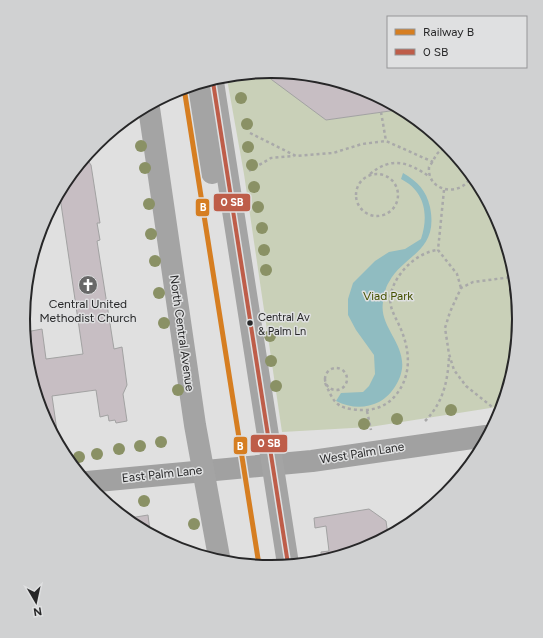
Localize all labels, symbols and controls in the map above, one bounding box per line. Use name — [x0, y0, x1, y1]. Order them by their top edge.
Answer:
legend — [387, 16, 527, 68]
text: Railway B — [423, 25, 474, 39]
text: 0 SB — [423, 45, 448, 59]
line badge: 0 SB — [213, 193, 251, 212]
text: 0 SB — [220, 196, 244, 209]
line badge: B — [195, 198, 210, 217]
text: B — [200, 201, 207, 214]
church icon: Central United Methodist Church — [77, 274, 99, 296]
street label: North Central Avenue — [167, 274, 197, 392]
park label: Viad Park — [363, 289, 413, 303]
place label: Central United Methodist Church — [39, 297, 137, 325]
place label: Central Av & Palm Ln — [258, 311, 310, 338]
marker: Central Av & Palm Ln — [245, 318, 255, 328]
line badge: 0 SB — [250, 434, 288, 453]
line badge: B — [233, 436, 248, 455]
text: 0 SB — [257, 437, 281, 450]
street label: West Palm Lane — [319, 439, 406, 467]
text: B — [237, 440, 244, 453]
street label: East Palm Lane — [121, 463, 203, 485]
north arrow — [16, 582, 56, 622]
text: N — [32, 604, 43, 618]

